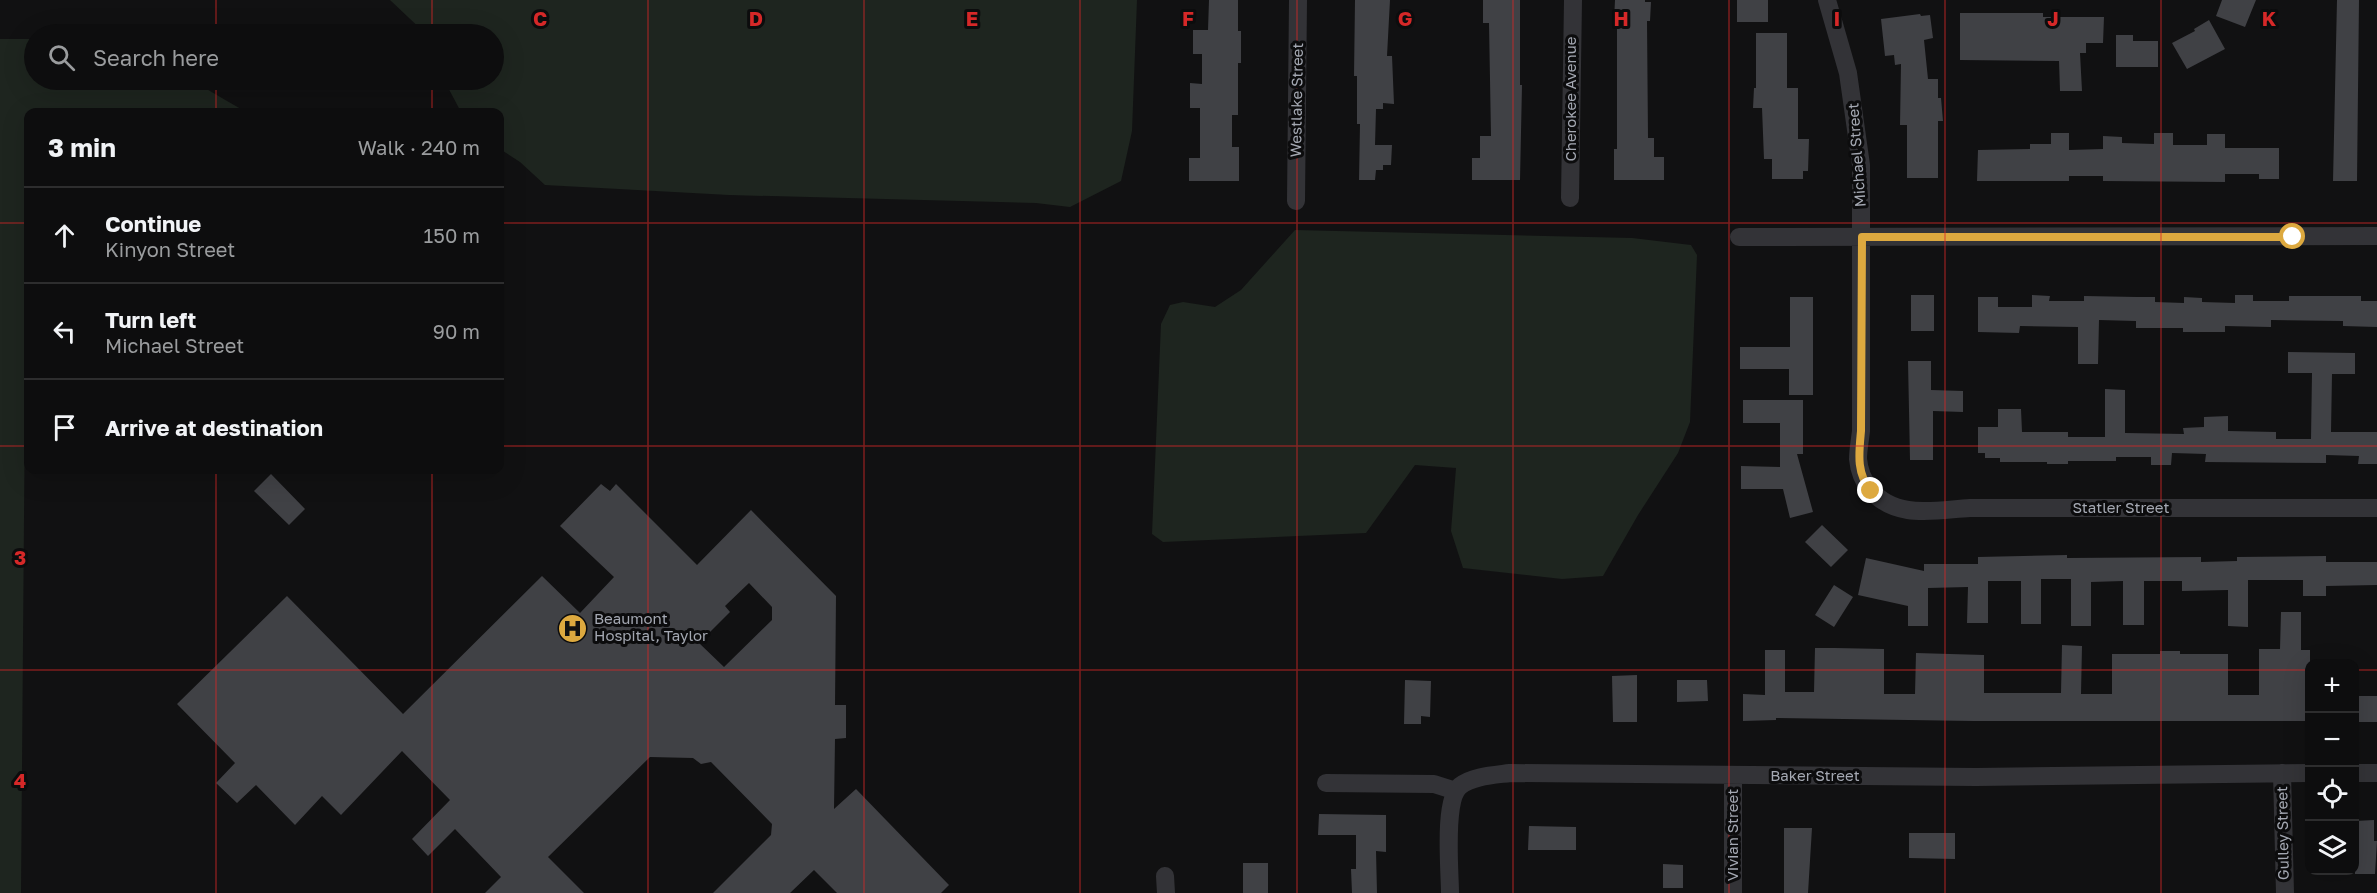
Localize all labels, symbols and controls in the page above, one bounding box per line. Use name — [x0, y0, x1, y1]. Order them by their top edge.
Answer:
text: C — [533, 6, 547, 30]
text: D — [749, 6, 763, 30]
text: E — [966, 6, 978, 30]
text: F — [1182, 6, 1194, 30]
text: G — [1398, 6, 1412, 30]
text: H — [1613, 6, 1629, 30]
text: I — [1834, 6, 1840, 30]
text: J — [2047, 6, 2059, 30]
text: K — [2262, 6, 2277, 30]
search box — [24, 24, 504, 90]
street label: Cherokee Avenue — [1561, 36, 1579, 162]
icon: search — [45, 41, 78, 74]
street label: Westlake Street — [1286, 42, 1306, 158]
text: Search here — [93, 44, 219, 71]
street label: Michael Street — [1843, 102, 1869, 208]
text: 3 min — [48, 132, 116, 163]
text: Walk · 240 m — [358, 135, 480, 159]
text: Continue — [105, 210, 201, 237]
icon: ahead — [48, 219, 81, 252]
text: 150 m — [424, 223, 480, 247]
route start — [2279, 223, 2305, 249]
text: Kinyon Street — [105, 237, 235, 261]
text: Turn left — [105, 306, 196, 333]
icon: left — [48, 315, 81, 348]
text: 90 m — [433, 319, 480, 343]
text: Michael Street — [105, 333, 244, 357]
icon: arrive — [48, 411, 81, 444]
text: Arrive at destination — [105, 414, 323, 441]
route end — [1857, 477, 1883, 503]
street label: Statler Street — [2073, 498, 2169, 516]
text: 3 — [14, 545, 26, 569]
place label: Beaumont Hospital, Taylor — [594, 609, 708, 644]
hospital icon: Beaumont Hospital, Taylor — [557, 612, 589, 644]
map controls — [2305, 659, 2359, 875]
button: + — [2305, 659, 2359, 713]
button: − — [2305, 713, 2359, 767]
street label: Baker Street — [1770, 766, 1860, 784]
button: locate — [2305, 767, 2359, 821]
text: 4 — [14, 768, 26, 792]
street label: Gulley Street — [2272, 786, 2292, 880]
street label: Vivian Street — [1723, 789, 1741, 881]
button: layers — [2305, 821, 2359, 875]

